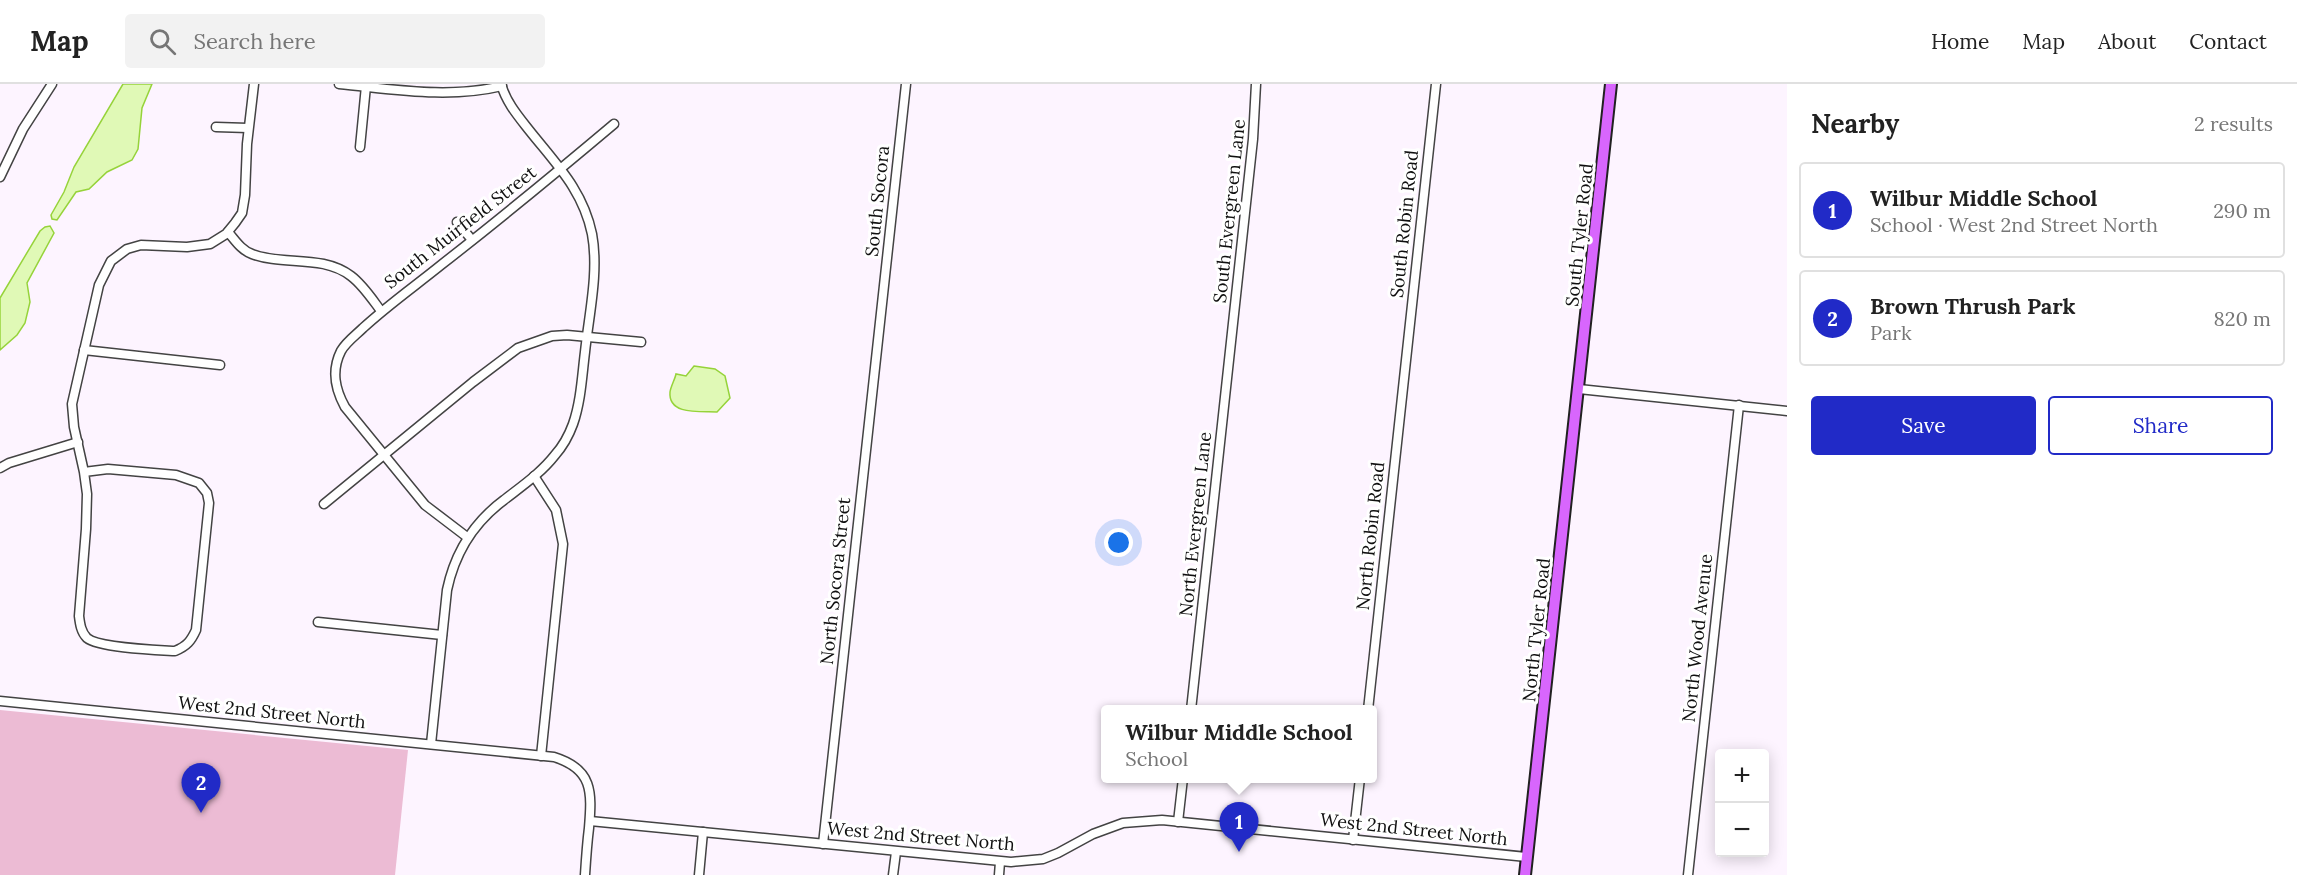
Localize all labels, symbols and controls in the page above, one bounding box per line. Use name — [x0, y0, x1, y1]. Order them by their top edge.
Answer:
search box — [125, 14, 545, 68]
text: Map — [30, 23, 89, 59]
icon: search — [146, 25, 179, 58]
text: Search here — [194, 27, 316, 55]
text: Home — [1931, 28, 1989, 55]
text: Map — [2022, 28, 2065, 55]
text: About — [2098, 28, 2156, 55]
text: Contact — [2189, 28, 2267, 55]
text: Nearby — [1811, 107, 1899, 140]
text: 2 results — [2194, 111, 2273, 136]
street label: South Evergreen Lane — [1208, 118, 1250, 304]
street label: South Socora — [860, 144, 894, 258]
street label: South Robin Road — [1385, 149, 1423, 299]
street label: South Muirfield Street — [379, 161, 541, 293]
street label: South Tyler Road — [1560, 162, 1598, 308]
text: Wilbur Middle School — [1870, 184, 2097, 212]
text: 1 — [1828, 198, 1837, 223]
text: 290 m — [2213, 198, 2271, 223]
text: School · West 2nd Street North — [1870, 212, 2158, 237]
text: Brown Thrush Park — [1870, 292, 2076, 320]
text: 2 — [1827, 306, 1838, 331]
text: 820 m — [2213, 306, 2271, 331]
text: Park — [1870, 320, 1912, 345]
button: Save — [1811, 396, 2036, 455]
button: Share — [2048, 396, 2273, 455]
street label: North Evergreen Lane — [1174, 430, 1216, 617]
street label: North Robin Road — [1351, 460, 1389, 611]
street label: North Socora Street — [815, 496, 855, 666]
your location — [1104, 528, 1133, 557]
street label: North Wood Avenue — [1677, 552, 1717, 723]
street label: North Tyler Road — [1517, 557, 1555, 703]
street label: West 2nd Street North — [177, 691, 367, 733]
popup — [1101, 705, 1377, 783]
text: Wilbur Middle School — [1125, 718, 1353, 746]
text: School — [1125, 746, 1188, 771]
map controls — [1715, 749, 1769, 857]
button: + — [1715, 749, 1769, 803]
pin: 2 — [182, 764, 220, 813]
pin: 1 — [1220, 802, 1258, 852]
button: − — [1715, 803, 1769, 857]
street label: West 2nd Street North — [1319, 808, 1509, 850]
street label: West 2nd Street North — [826, 816, 1016, 856]

